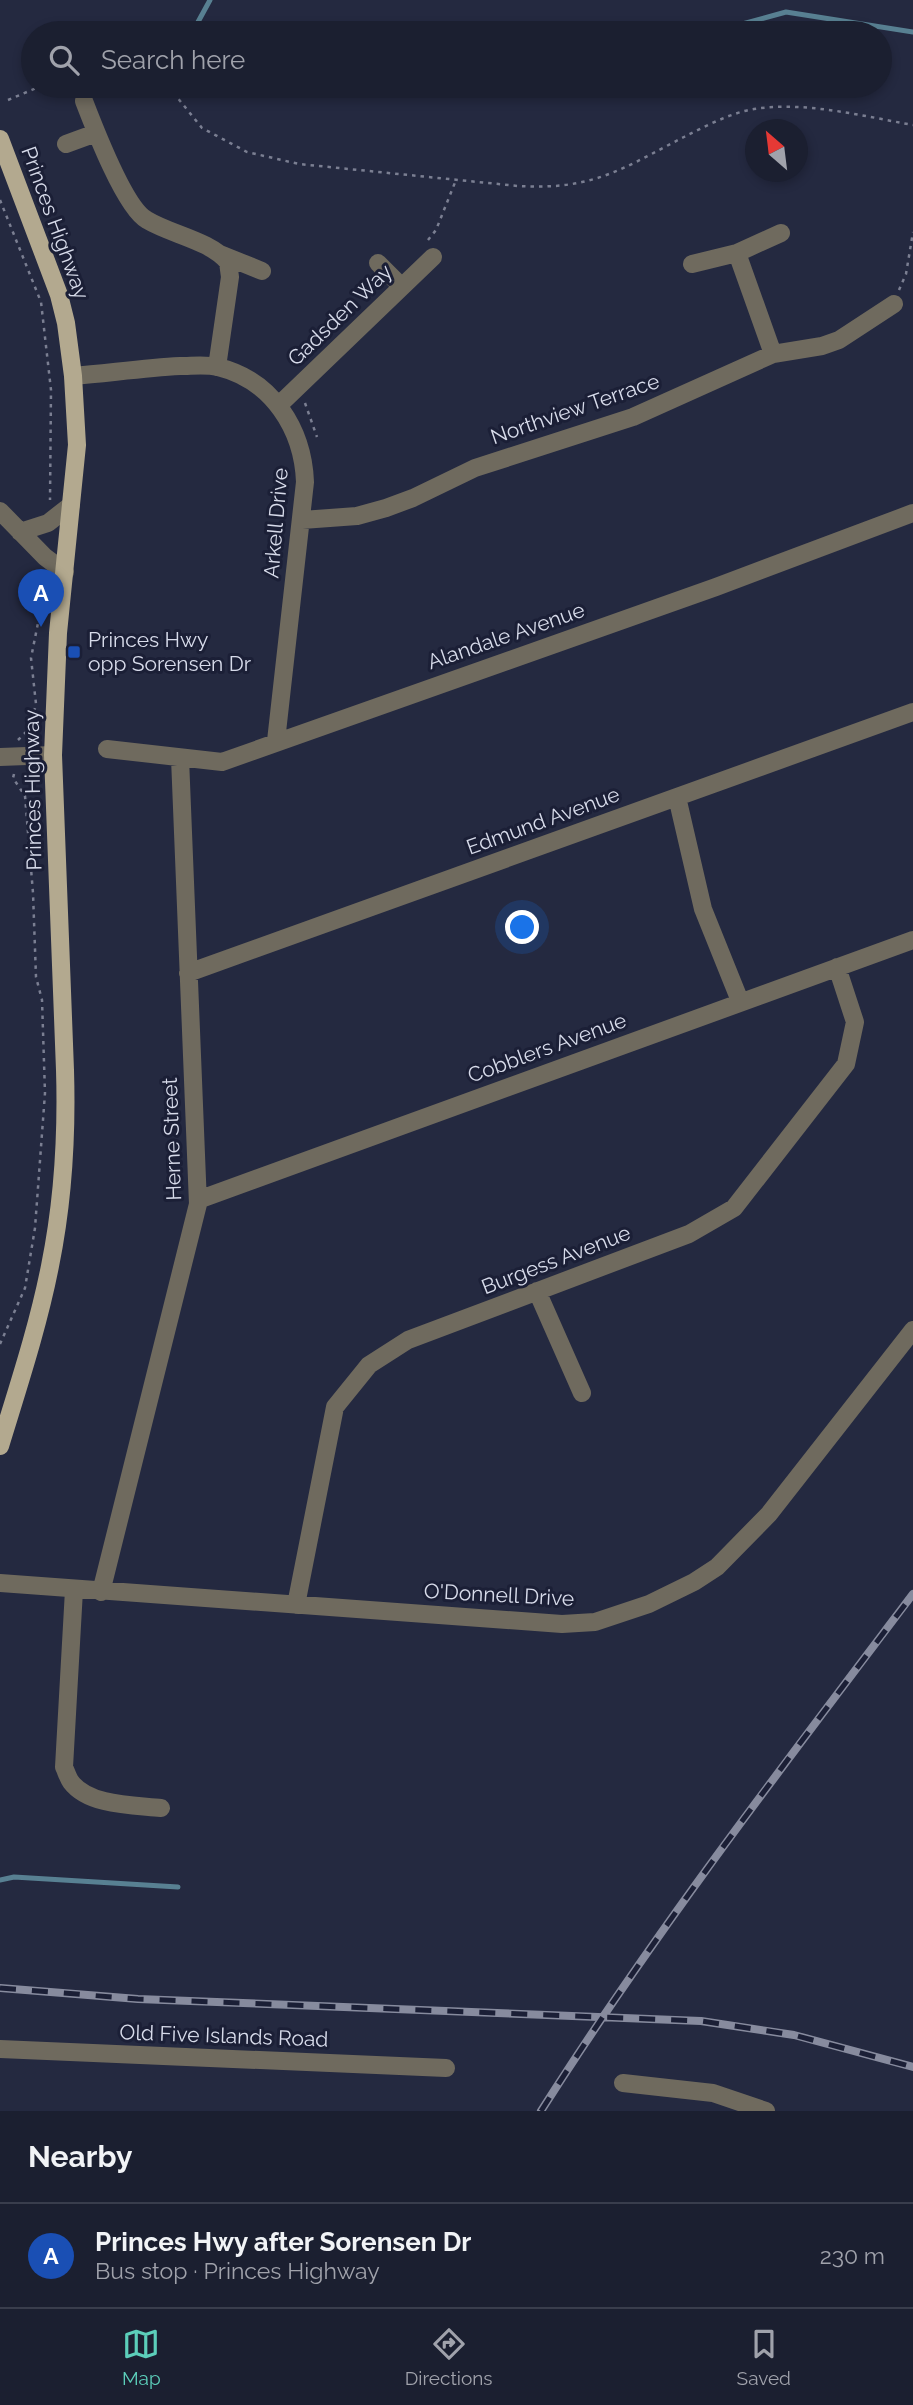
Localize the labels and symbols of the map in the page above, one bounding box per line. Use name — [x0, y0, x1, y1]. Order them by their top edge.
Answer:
north arrow — [745, 119, 808, 182]
street label: Princes Highway — [16, 143, 95, 303]
street label: Gadsden Way — [282, 259, 397, 371]
street label: Northview Terrace — [487, 368, 662, 449]
street label: Arkell Drive — [258, 467, 293, 579]
pin: A — [18, 569, 64, 627]
street label: Alandale Avenue — [424, 597, 588, 674]
place label: Princes Hwy opp Sorensen Dr — [88, 627, 252, 676]
marker: Princes Hwy opp Sorensen Dr — [66, 644, 82, 660]
street label: Princes Highway — [19, 709, 46, 871]
street label: Edmund Avenue — [463, 781, 623, 860]
your location — [505, 910, 539, 944]
street label: Cobblers Avenue — [464, 1007, 629, 1088]
street label: Herne Street — [157, 1077, 186, 1201]
street label: Burgess Avenue — [478, 1220, 634, 1299]
street label: O'Donnell Drive — [423, 1578, 575, 1611]
street label: Old Five Islands Road — [119, 2019, 329, 2052]

